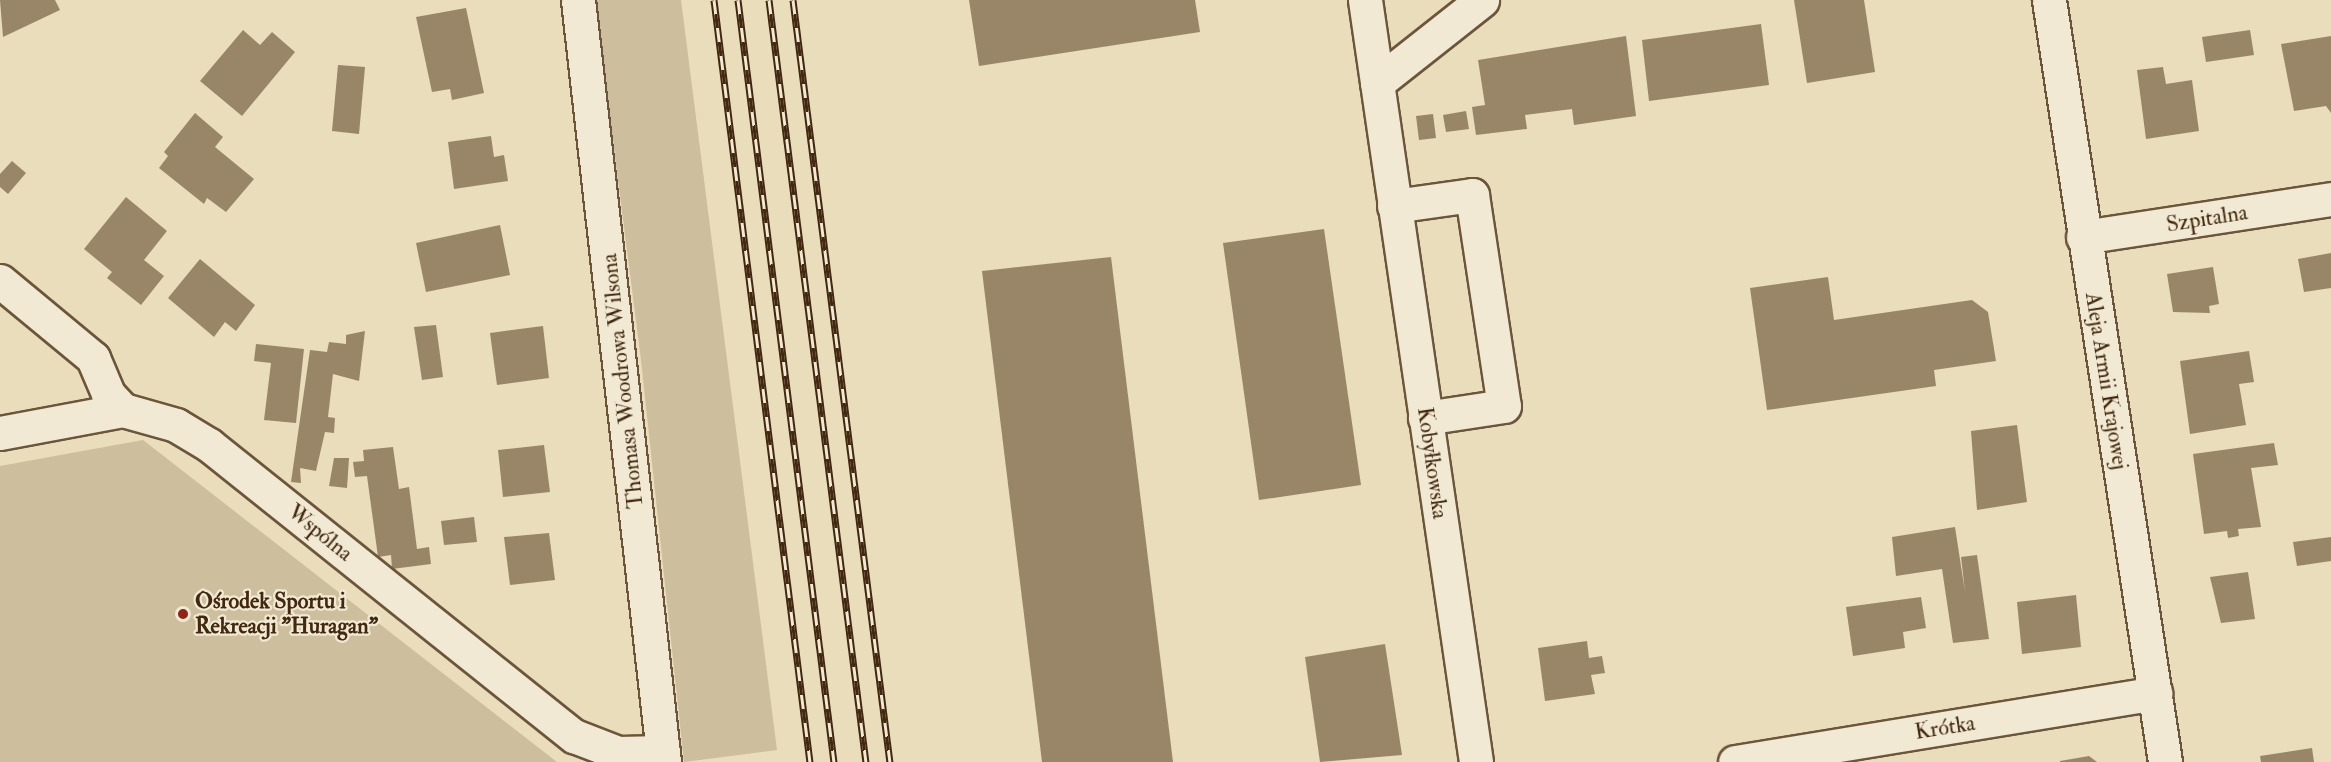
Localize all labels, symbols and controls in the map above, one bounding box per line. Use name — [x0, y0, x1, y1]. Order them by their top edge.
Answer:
street label: Szpitalna — [2165, 200, 2249, 238]
street label: Thomasa Woodrowa Wilsona — [596, 252, 650, 510]
street label: Aleja Armii Krajowej — [2079, 291, 2133, 471]
street label: Kobyłkowska — [1411, 405, 1453, 521]
street label: Wspólna — [282, 499, 358, 567]
place label: Ośrodek Sportu i Rekreacji "Huragan" — [195, 588, 378, 640]
marker: Ośrodek Sportu i Rekreacji "Huragan" — [176, 607, 190, 621]
street label: Krótka — [1913, 710, 1977, 746]

